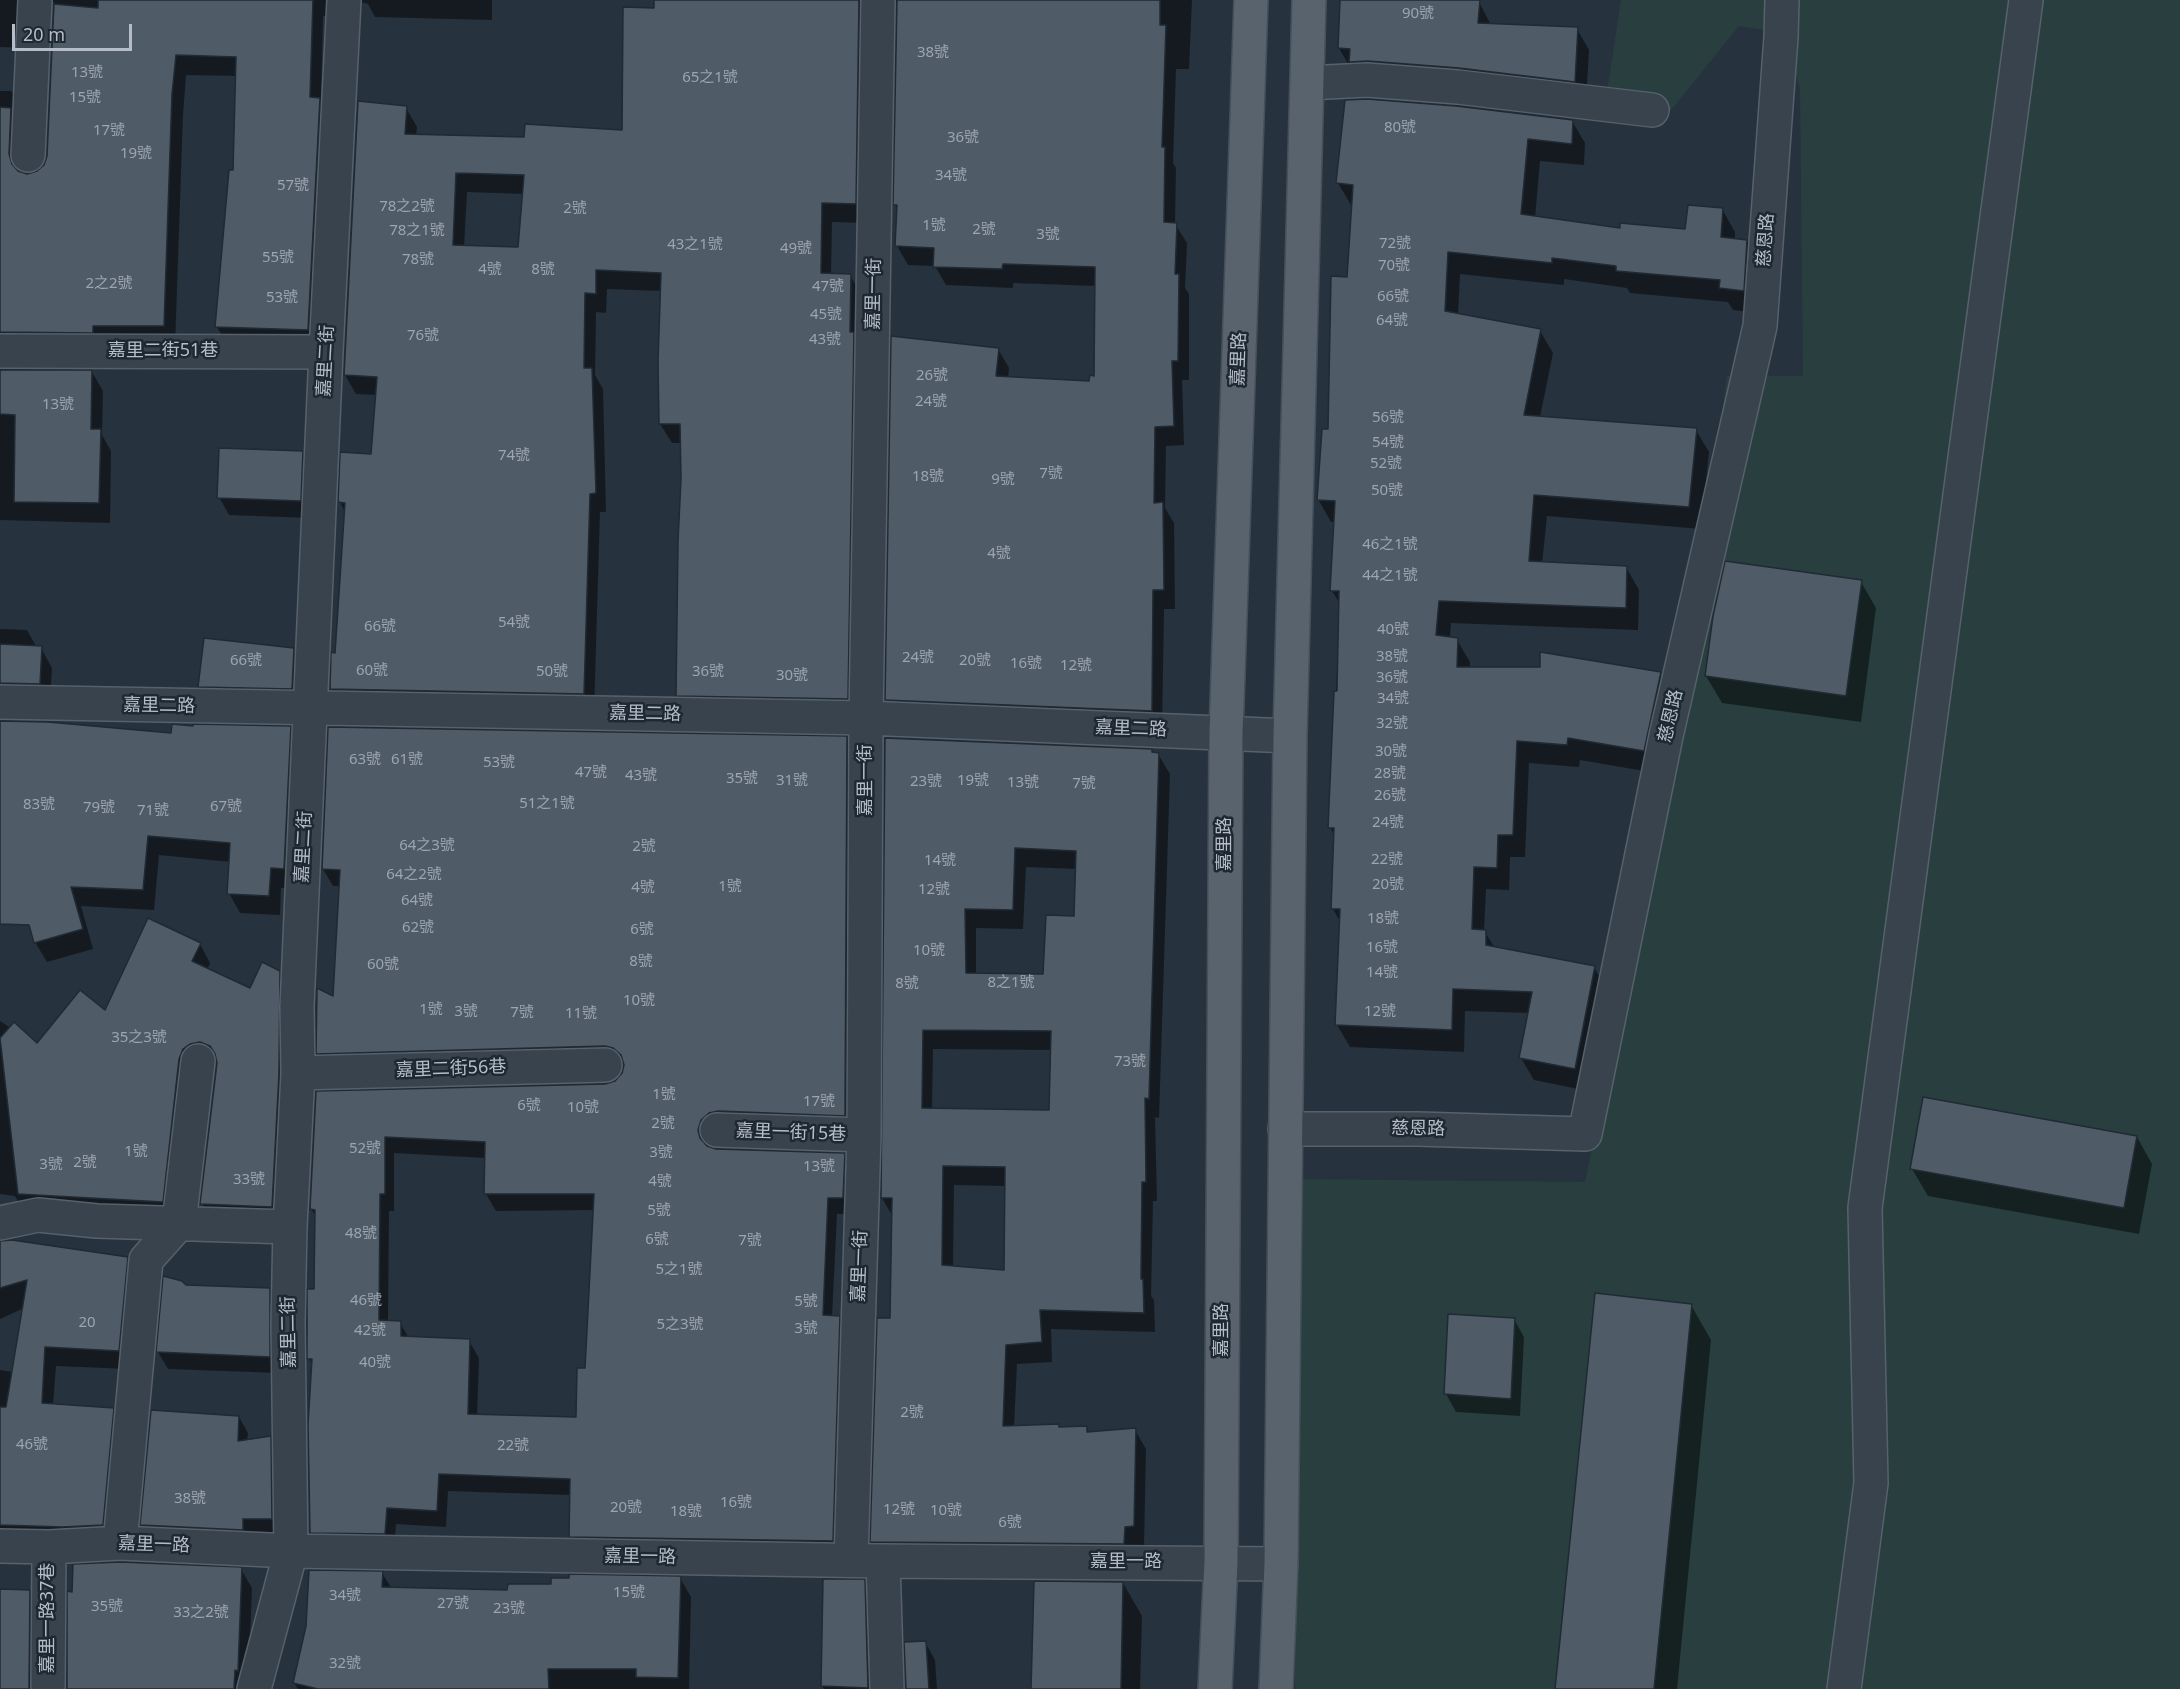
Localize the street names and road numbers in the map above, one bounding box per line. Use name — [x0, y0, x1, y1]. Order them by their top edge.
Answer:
street label: 慈恩路 — [1753, 212, 1779, 268]
street label: 嘉里一街 — [863, 258, 885, 330]
street label: 嘉里二街 — [313, 324, 339, 398]
street label: 嘉里路 — [1227, 332, 1251, 386]
street label: 嘉里二街51巷 — [108, 340, 218, 362]
street label: 慈恩路 — [1654, 687, 1688, 745]
street label: 嘉里二路 — [123, 695, 195, 717]
street label: 嘉里二路 — [609, 703, 681, 725]
street label: 嘉里二路 — [1095, 717, 1167, 741]
street label: 嘉里一街 — [855, 744, 877, 816]
street label: 嘉里二街 — [291, 810, 317, 884]
street label: 嘉里路 — [1214, 817, 1236, 871]
street label: 嘉里二街56巷 — [395, 1056, 507, 1082]
street label: 慈恩路 — [1391, 1118, 1445, 1140]
street label: 嘉里一街15巷 — [735, 1120, 847, 1146]
street label: 嘉里一街 — [848, 1230, 872, 1302]
street label: 嘉里二街 — [278, 1296, 300, 1368]
street label: 嘉里路 — [1211, 1303, 1233, 1357]
street label: 嘉里一路 — [118, 1533, 190, 1557]
street label: 嘉里一路 — [604, 1546, 676, 1568]
street label: 嘉里一路 — [1090, 1551, 1162, 1573]
street label: 嘉里一路37巷 — [37, 1563, 59, 1673]

